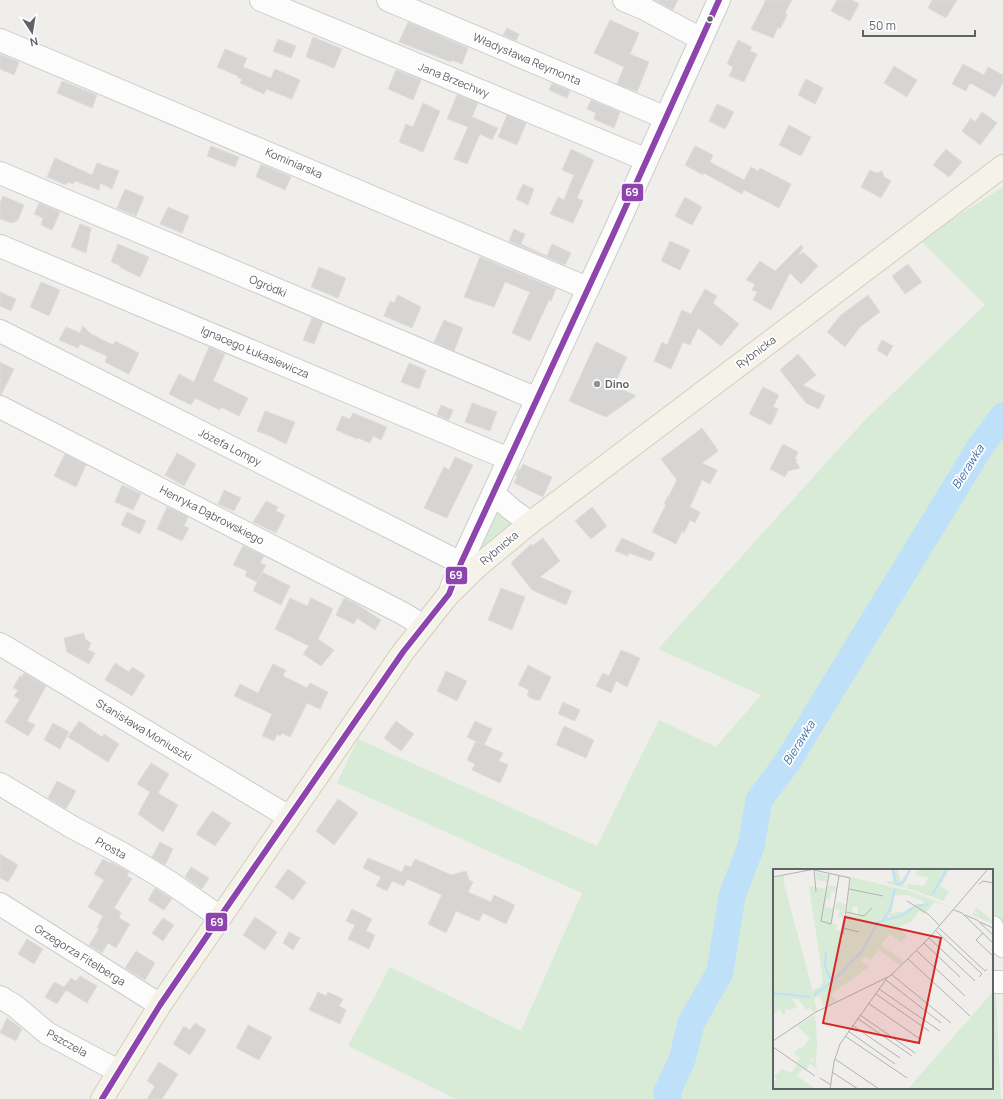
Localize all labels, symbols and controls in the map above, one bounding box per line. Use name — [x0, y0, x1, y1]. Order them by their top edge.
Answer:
north arrow — [12, 12, 52, 52]
scale bar — [863, 12, 975, 38]
unlabelled marker — [705, 14, 715, 24]
text: 50 m — [869, 17, 896, 34]
street label: Władysława Reymonta — [471, 29, 583, 88]
text: N — [29, 34, 40, 50]
street label: Jana Brzechwy — [416, 58, 492, 101]
street label: Kominiarska — [263, 144, 325, 181]
line badge: 69 — [621, 183, 644, 202]
text: 69 — [625, 184, 639, 199]
street label: Ogródki — [247, 271, 289, 300]
street label: Ignacego Łukasiewicza — [199, 322, 312, 381]
street label: Rybnicka — [733, 332, 779, 371]
place label: Dino — [605, 376, 630, 391]
marker: Dino — [592, 379, 602, 389]
street label: Józefa Lompy — [196, 424, 264, 469]
water label: Bierawka — [947, 440, 989, 492]
street label: Henryka Dąbrowskiego — [157, 482, 267, 548]
street label: Rybnicka — [476, 527, 521, 568]
line badge: 69 — [445, 566, 468, 585]
text: 69 — [449, 567, 463, 582]
street label: Stanisława Moniuszki — [93, 695, 195, 764]
water label: Bierawka — [778, 716, 820, 768]
street label: Prosta — [93, 833, 129, 862]
inset map — [773, 869, 993, 1089]
line badge: 69 — [205, 912, 228, 932]
text: 69 — [210, 914, 224, 929]
street label: Grzegorza Fitelberga — [32, 920, 129, 989]
street label: Pszczela — [44, 1025, 90, 1060]

